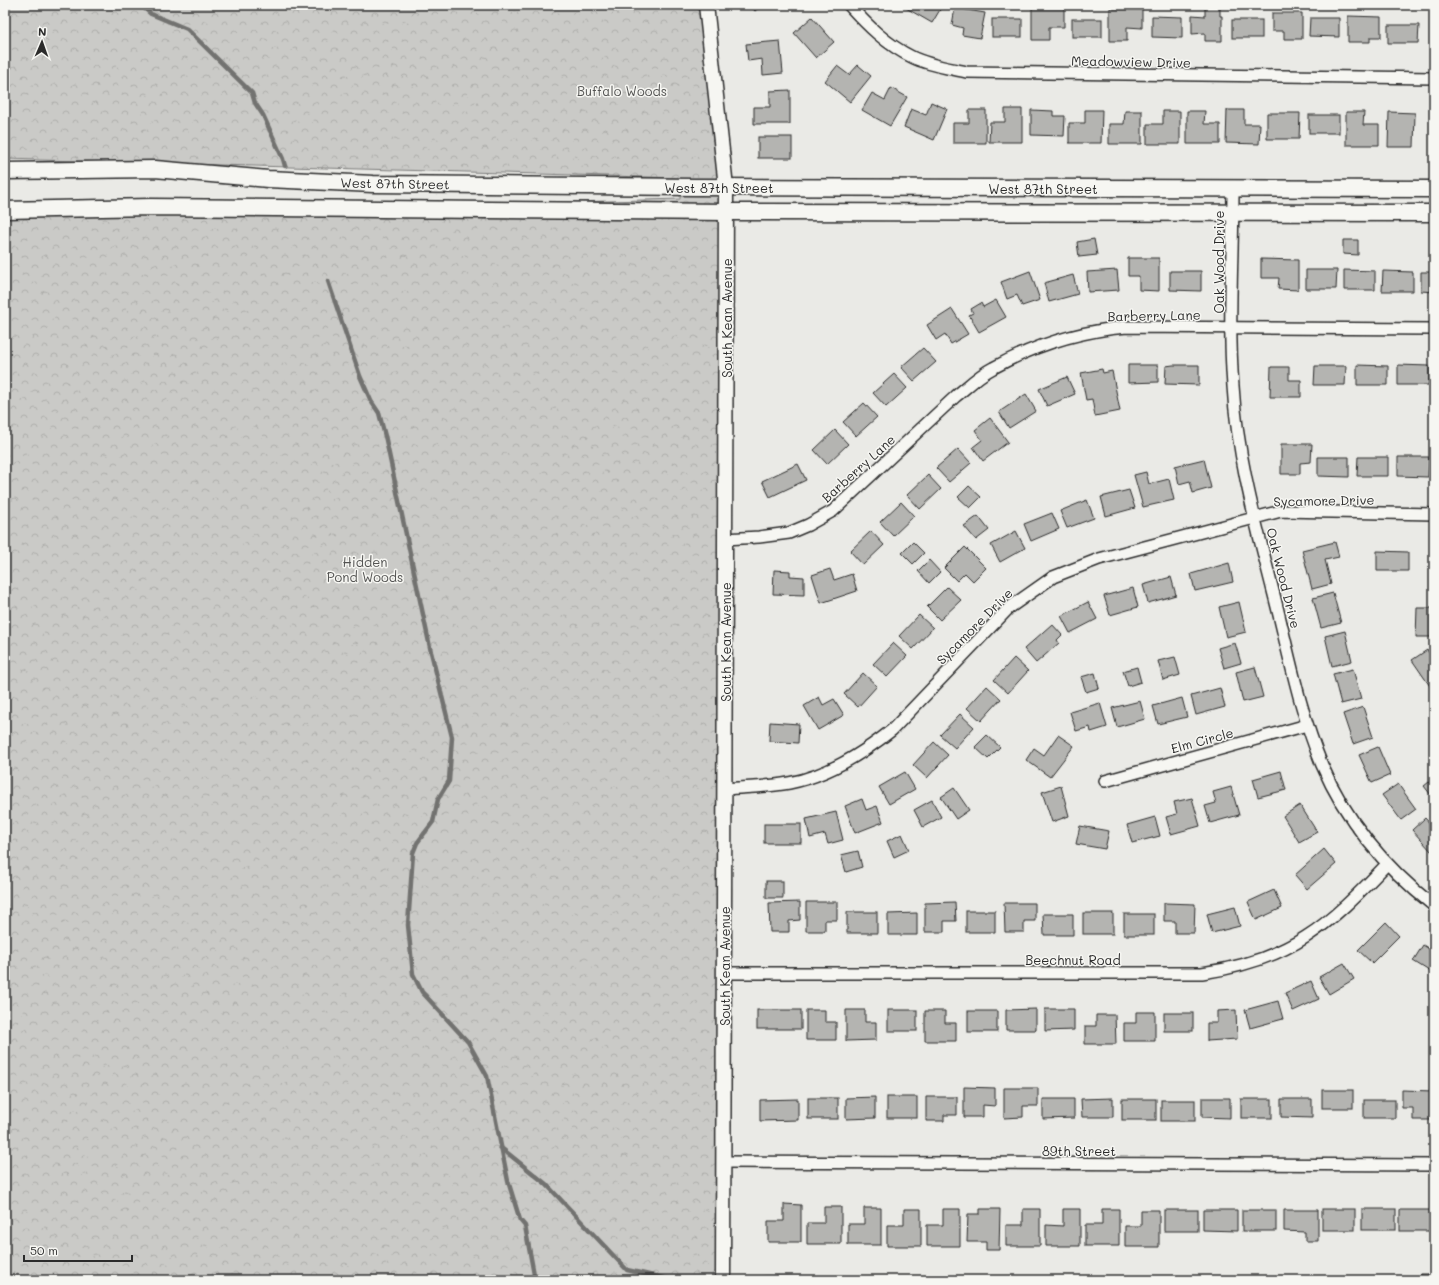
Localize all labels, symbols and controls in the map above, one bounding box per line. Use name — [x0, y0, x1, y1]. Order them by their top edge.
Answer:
north arrow — [22, 22, 62, 62]
text: N — [38, 24, 47, 39]
street label: Meadowview Drive — [1071, 51, 1191, 71]
park label: Buffalo Woods — [577, 82, 667, 99]
street label: West 87th Street — [340, 174, 450, 192]
street label: West 87th Street — [664, 179, 774, 196]
street label: West 87th Street — [988, 180, 1098, 197]
street label: Oak Wood Drive — [1210, 210, 1227, 314]
street label: South Kean Avenue — [718, 258, 735, 378]
street label: Barberry Lane — [1107, 306, 1201, 324]
street label: Barberry Lane — [818, 430, 898, 506]
street label: Sycamore Drive — [1273, 491, 1375, 509]
street label: Oak Wood Drive — [1263, 526, 1305, 630]
park label: Hidden Pond Woods — [327, 553, 403, 585]
street label: South Kean Avenue — [717, 582, 734, 702]
street label: Sycamore Drive — [932, 584, 1016, 668]
street label: Elm Circle — [1169, 724, 1235, 756]
street label: South Kean Avenue — [716, 906, 733, 1026]
street label: Beechnut Road — [1025, 951, 1121, 968]
street label: 89th Street — [1042, 1142, 1116, 1159]
scale bar — [24, 1237, 132, 1263]
text: 50 m — [30, 1242, 58, 1258]

